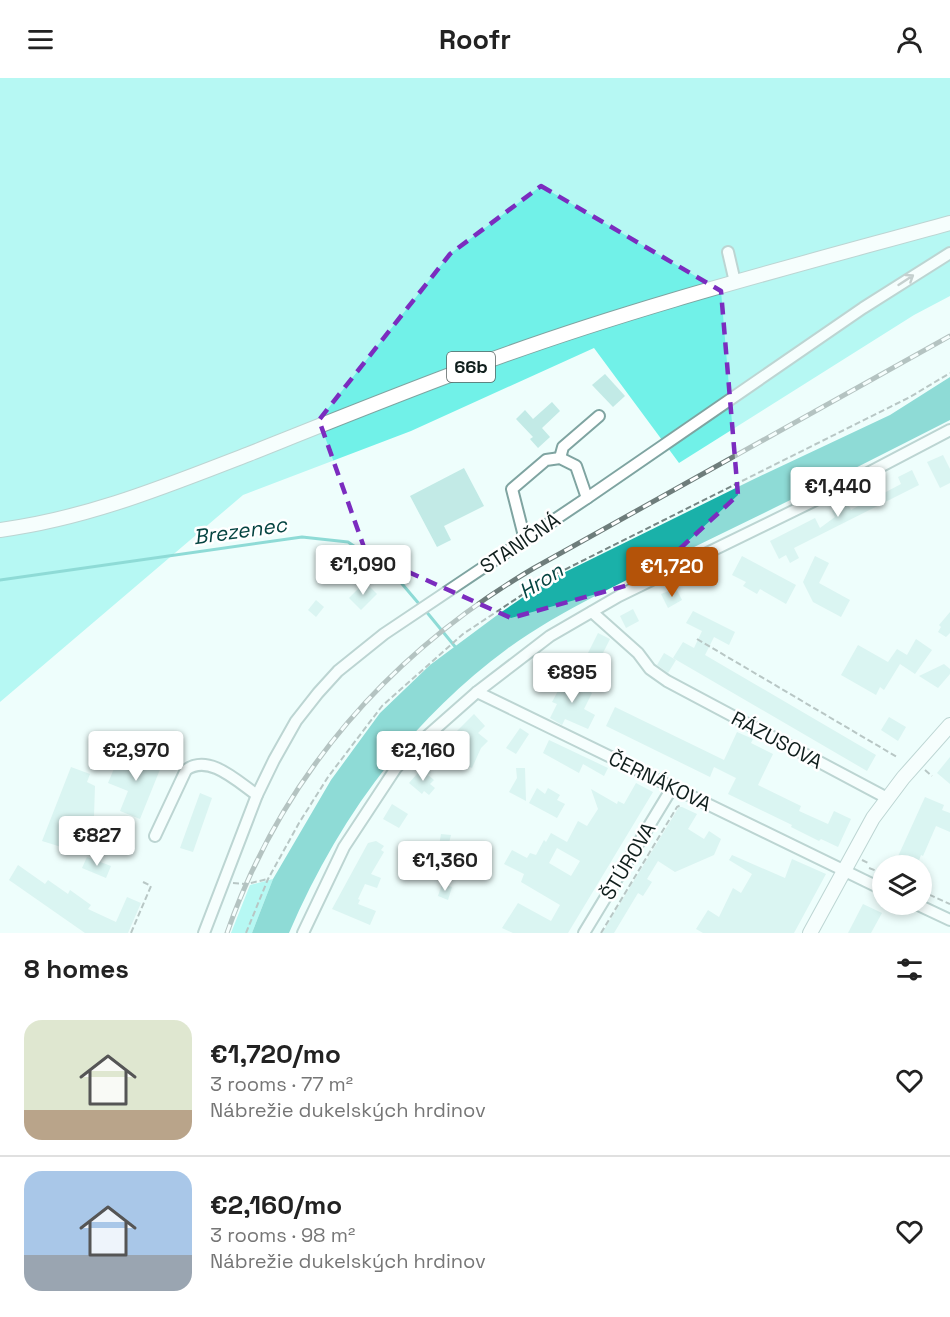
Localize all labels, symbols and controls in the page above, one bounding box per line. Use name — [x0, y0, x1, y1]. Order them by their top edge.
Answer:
text: Roofr — [439, 22, 511, 57]
icon: menu — [24, 23, 57, 56]
icon: person — [893, 23, 926, 56]
one-way arrow — [897, 274, 914, 286]
road number: 66b — [447, 352, 495, 382]
pin: €1,440 — [789, 467, 887, 518]
text: €1,440 — [805, 473, 871, 499]
street label: STANIČNÁ — [475, 506, 565, 579]
water label: Brezenec — [191, 510, 290, 550]
pin: €1,090 — [314, 545, 412, 596]
pin: €1,720 — [623, 547, 721, 598]
text: €1,090 — [330, 551, 396, 577]
text: €1,720 — [640, 553, 704, 579]
water label: Hron — [514, 556, 569, 605]
pin: €895 — [536, 653, 608, 704]
text: €895 — [547, 659, 597, 685]
street label: RÁZUSOVA — [727, 705, 827, 775]
pin: €2,970 — [87, 731, 185, 782]
pin: €2,160 — [374, 731, 472, 782]
text: €2,970 — [102, 737, 170, 763]
text: €2,160 — [391, 737, 455, 763]
street label: ČERNÁKOVA — [604, 745, 716, 817]
pin: €827 — [61, 816, 133, 867]
street label: ŠTÚROVA — [595, 817, 662, 905]
text: €827 — [73, 822, 121, 848]
pin: €1,360 — [396, 841, 494, 892]
text: €1,360 — [412, 847, 478, 873]
map controls — [872, 855, 932, 915]
button: layers — [872, 855, 932, 915]
text: 8 homes — [24, 952, 129, 986]
icon: filters — [893, 953, 926, 986]
text: €1,720/mo — [210, 1037, 341, 1071]
icon: home — [72, 1044, 144, 1116]
icon: heart — [893, 1064, 926, 1097]
text: 3 rooms · 77 m² — [210, 1071, 353, 1097]
text: Nábrežie dukelských hrdinov — [210, 1097, 486, 1123]
text: €2,160/mo — [210, 1188, 342, 1222]
icon: home — [72, 1195, 144, 1267]
icon: heart — [893, 1215, 926, 1248]
text: 3 rooms · 98 m² — [210, 1222, 355, 1248]
text: Nábrežie dukelských hrdinov — [210, 1248, 486, 1274]

